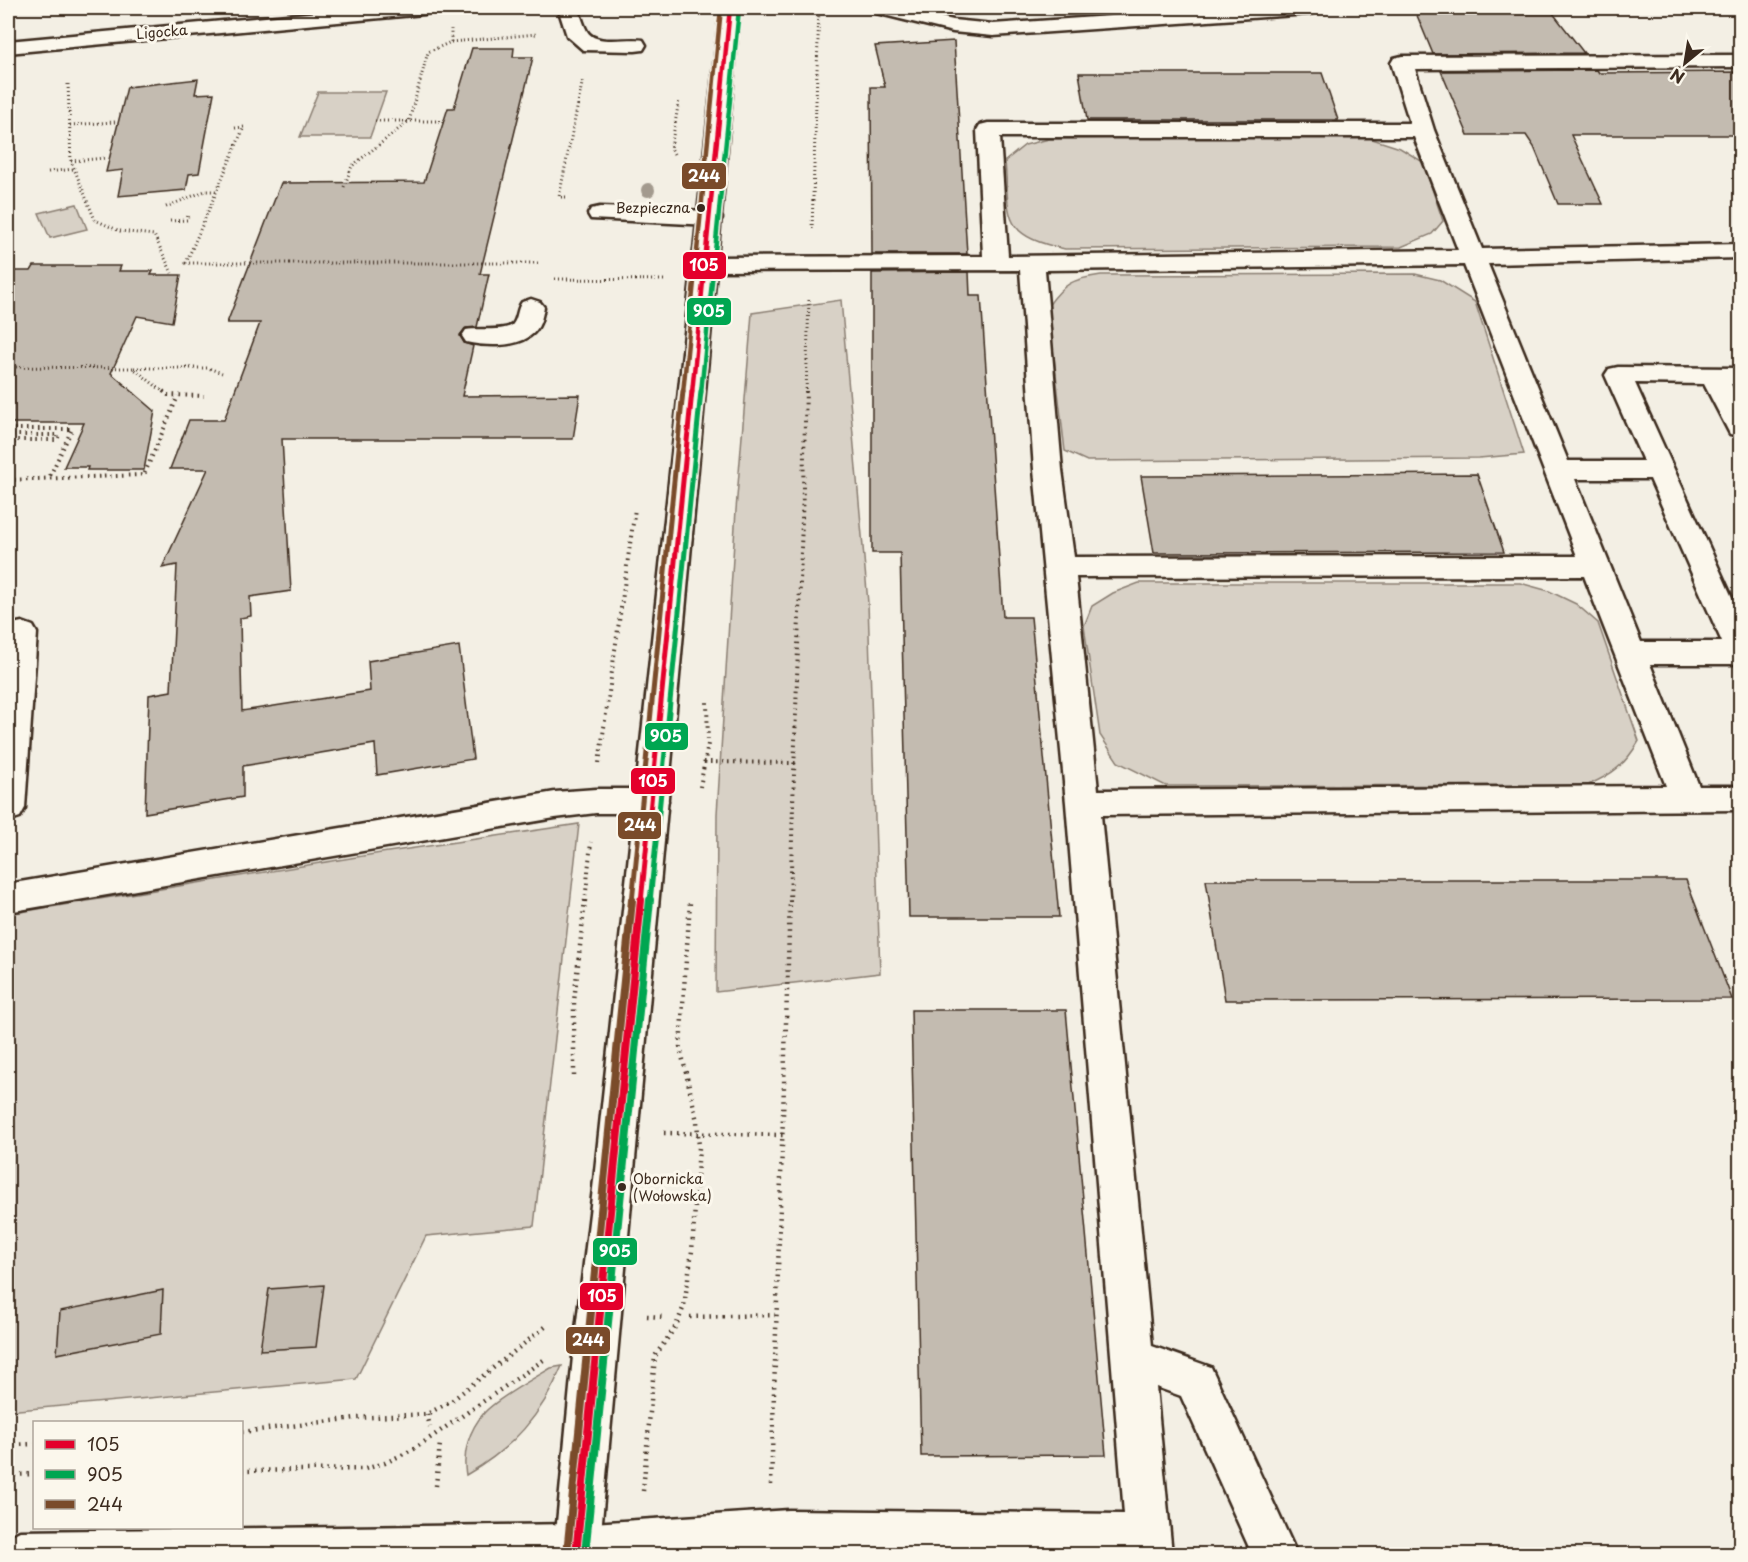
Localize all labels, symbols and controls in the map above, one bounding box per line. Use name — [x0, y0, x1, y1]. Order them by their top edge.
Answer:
street label: Ligocka — [135, 19, 189, 44]
north arrow — [1655, 33, 1715, 93]
text: N — [1666, 63, 1688, 90]
line badge: 244 — [681, 162, 727, 190]
text: 244 — [688, 163, 720, 187]
place label: Bezpieczna — [616, 197, 690, 218]
marker: Bezpieczna — [695, 202, 707, 214]
line badge: 105 — [682, 251, 727, 280]
text: 105 — [689, 252, 719, 276]
line badge: 905 — [686, 297, 732, 326]
text: 905 — [693, 298, 725, 322]
line badge: 905 — [644, 722, 689, 751]
text: 905 — [650, 723, 682, 747]
line badge: 105 — [630, 767, 676, 795]
text: 105 — [638, 768, 668, 792]
line badge: 244 — [617, 811, 662, 840]
text: 244 — [624, 812, 656, 836]
place label: Obornicka (Wołowska) — [633, 1168, 712, 1206]
marker: Obornicka (Wołowska) — [616, 1181, 628, 1193]
line badge: 905 — [592, 1237, 638, 1266]
text: 905 — [599, 1238, 631, 1262]
line badge: 105 — [579, 1282, 624, 1311]
text: 105 — [587, 1283, 617, 1307]
line badge: 244 — [565, 1326, 611, 1355]
text: 244 — [572, 1327, 604, 1351]
legend — [33, 1421, 243, 1529]
text: 105 — [87, 1430, 120, 1457]
text: 905 — [87, 1460, 123, 1487]
text: 244 — [87, 1490, 123, 1517]

